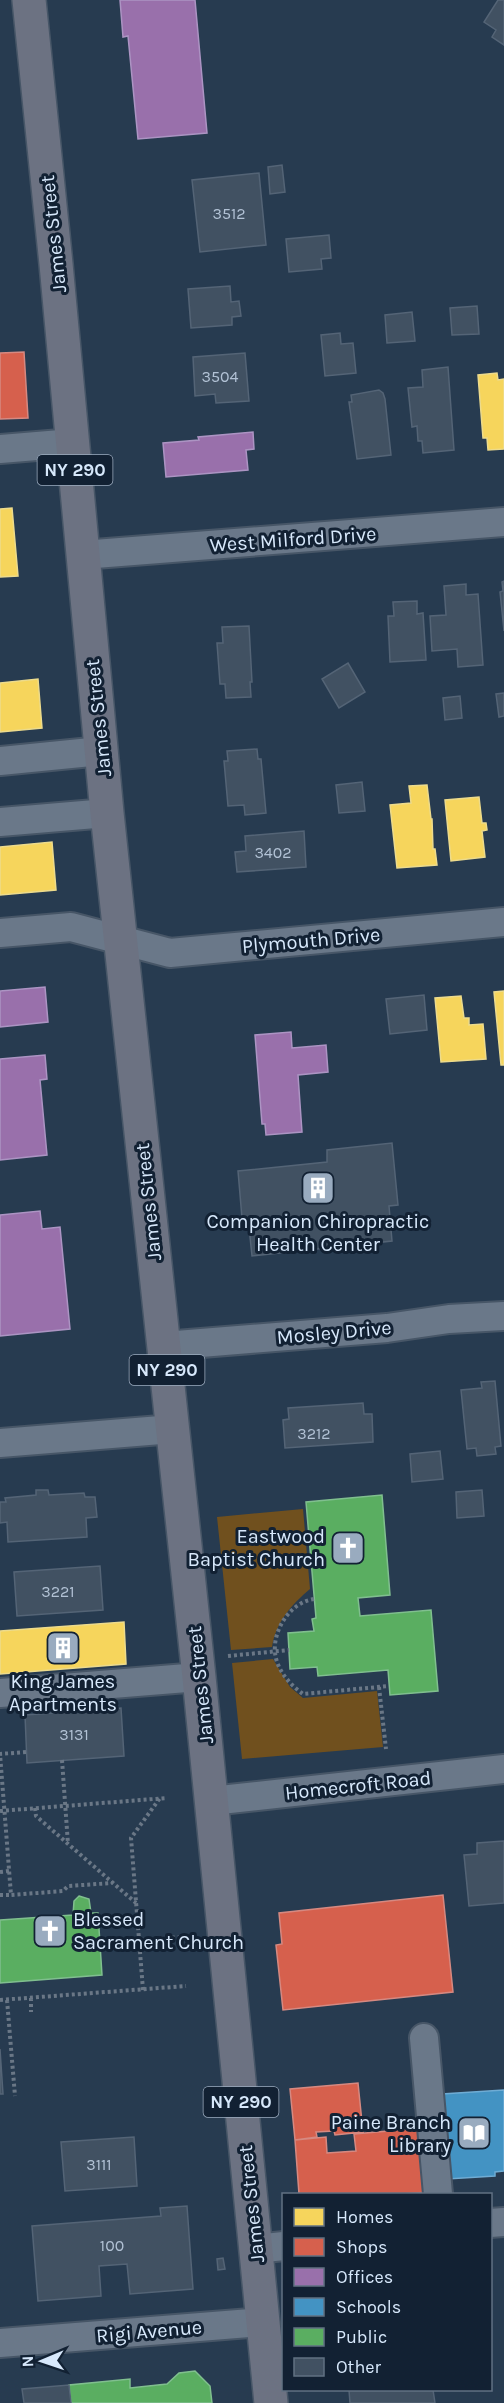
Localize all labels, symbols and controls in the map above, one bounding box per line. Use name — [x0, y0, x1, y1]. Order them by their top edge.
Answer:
street label: James Street — [36, 173, 71, 294]
house number: 3512 — [212, 204, 246, 223]
house number: 3504 — [202, 367, 239, 386]
road number: NY 290 — [38, 455, 112, 485]
street label: West Milford Drive — [209, 522, 377, 557]
street label: James Street — [81, 657, 116, 778]
house number: 3402 — [254, 843, 292, 862]
street label: Plymouth Drive — [241, 923, 381, 958]
street label: James Street — [131, 1141, 166, 1262]
building icon: Companion Chiropractic Health Center — [300, 1170, 336, 1206]
place label: Companion Chiropractic Health Center — [207, 1210, 429, 1256]
street label: Mosley Drive — [276, 1316, 392, 1349]
road number: NY 290 — [130, 1355, 204, 1385]
house number: 3212 — [297, 1424, 331, 1443]
place label: Eastwood Baptist Church — [188, 1525, 325, 1571]
church icon: Eastwood Baptist Church — [330, 1530, 366, 1566]
house number: 3221 — [41, 1582, 75, 1601]
street label: James Street — [183, 1624, 218, 1745]
building icon: King James Apartments — [45, 1630, 81, 1666]
place label: King James Apartments — [9, 1670, 117, 1716]
house number: 3131 — [59, 1725, 89, 1744]
street label: Homecroft Road — [284, 1766, 432, 1805]
place label: Blessed Sacrament Church — [73, 1908, 244, 1954]
church icon: Blessed Sacrament Church — [32, 1913, 68, 1949]
road number: NY 290 — [204, 2087, 278, 2117]
place label: Paine Branch Library — [331, 2111, 451, 2157]
library icon: Paine Branch Library — [456, 2115, 492, 2151]
street label: James Street — [234, 2143, 269, 2264]
house number: 3111 — [86, 2155, 112, 2174]
legend — [282, 2193, 492, 2391]
text: Homes — [336, 2206, 393, 2228]
house number: 100 — [100, 2236, 124, 2255]
text: Shops — [336, 2236, 388, 2258]
text: Offices — [336, 2266, 393, 2288]
text: Schools — [336, 2296, 401, 2318]
street label: Rigi Avenue — [95, 2315, 203, 2348]
text: Public — [336, 2326, 387, 2348]
north arrow — [12, 2331, 72, 2391]
text: N — [18, 2355, 37, 2368]
text: Other — [336, 2356, 381, 2378]

